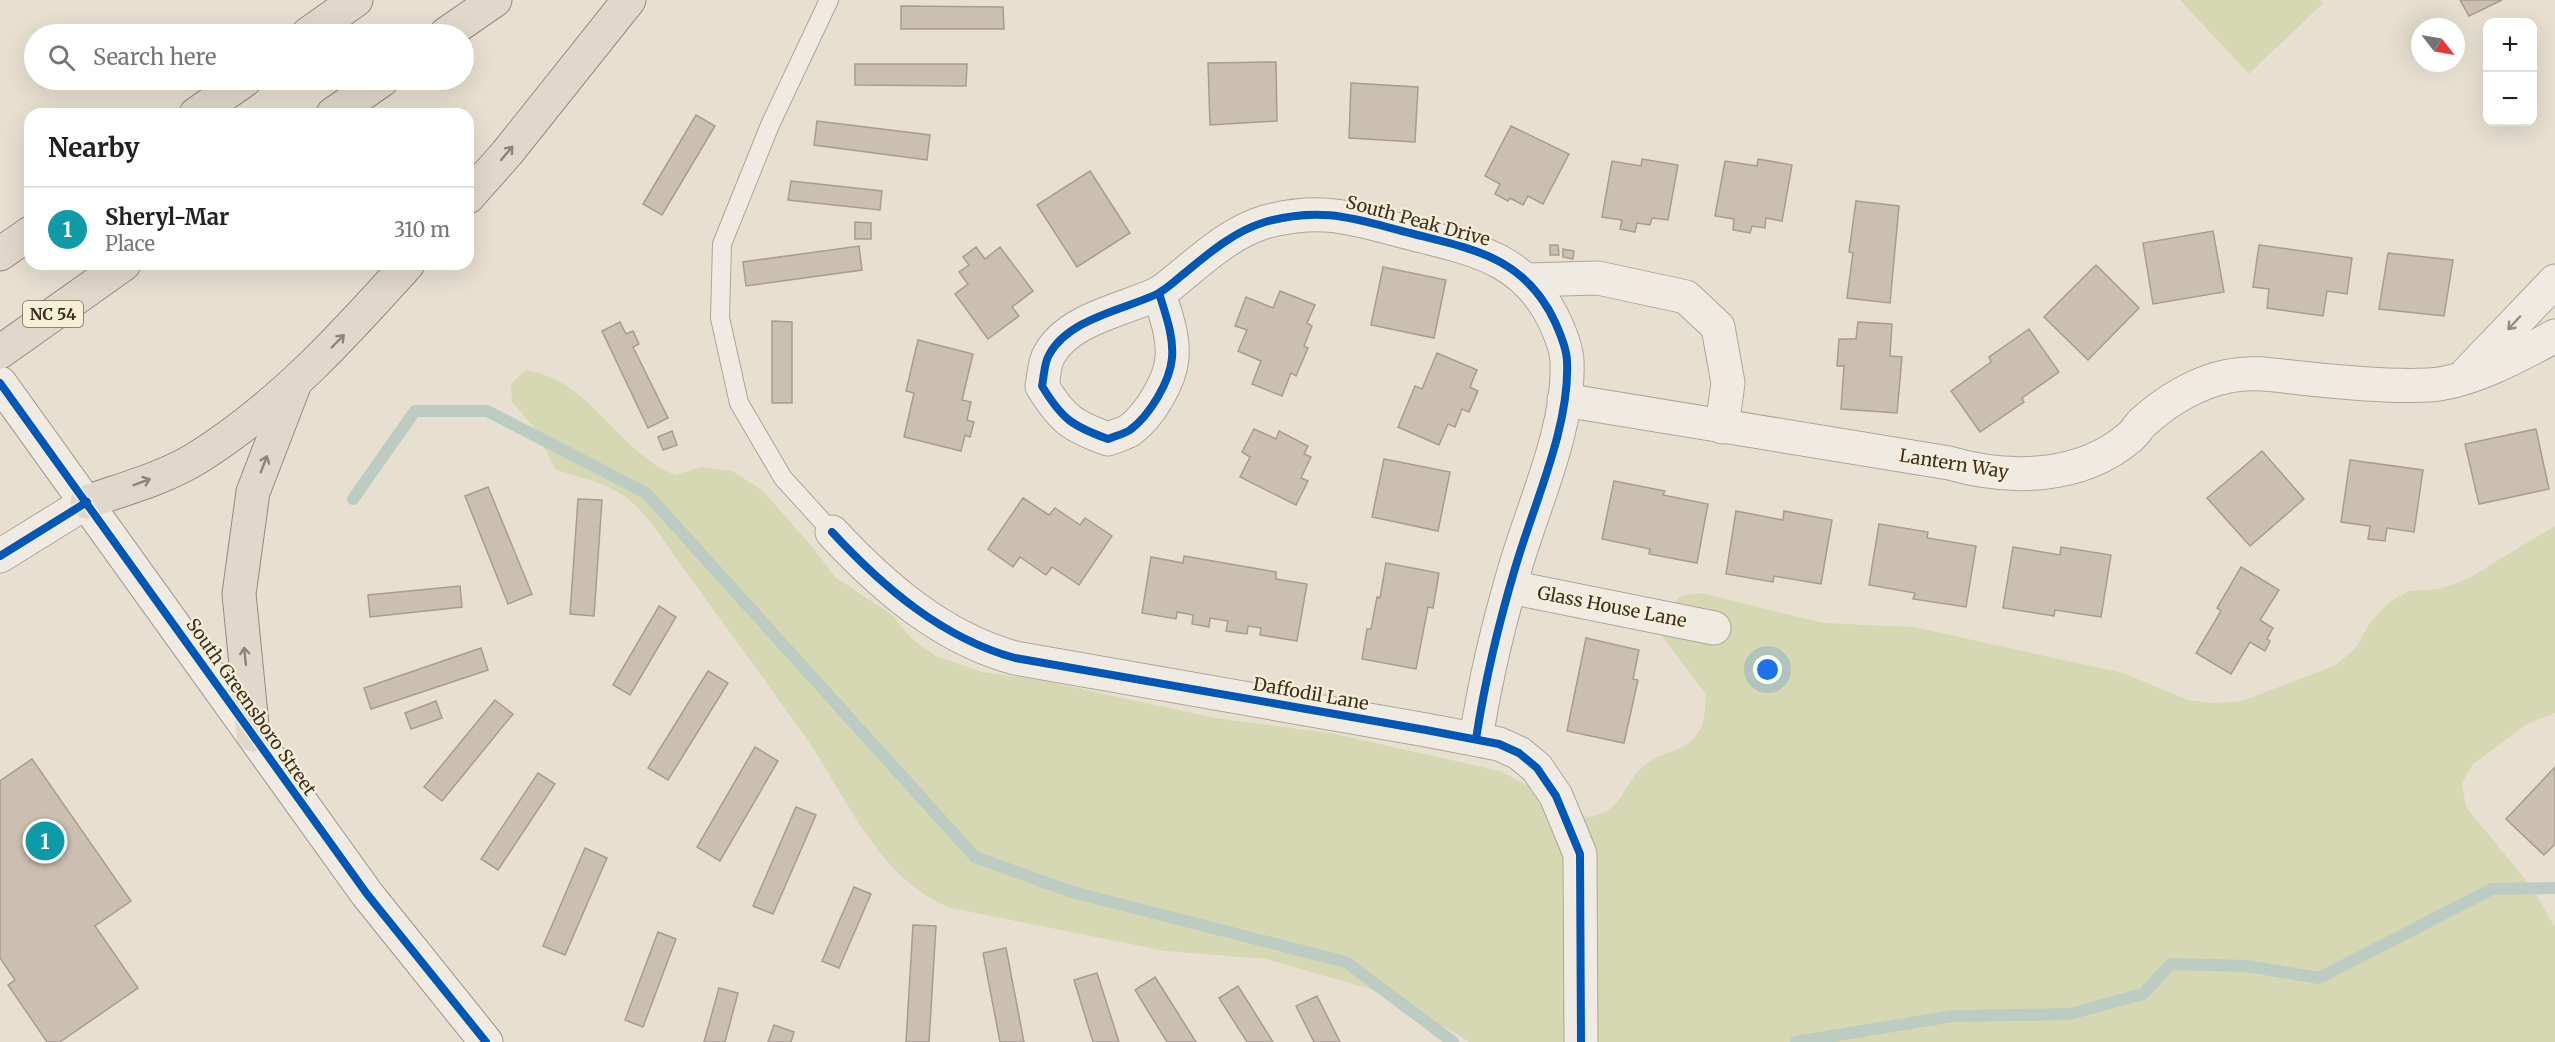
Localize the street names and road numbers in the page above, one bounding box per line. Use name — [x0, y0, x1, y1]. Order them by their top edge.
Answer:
street label: South Peak Drive — [1344, 190, 1493, 251]
road number: NC 54 — [23, 301, 83, 327]
street label: Lantern Way — [1898, 444, 2011, 484]
street label: Glass House Lane — [1536, 581, 1689, 632]
street label: South Greensboro Street — [181, 614, 321, 800]
street label: Daffodil Lane — [1251, 672, 1371, 715]

